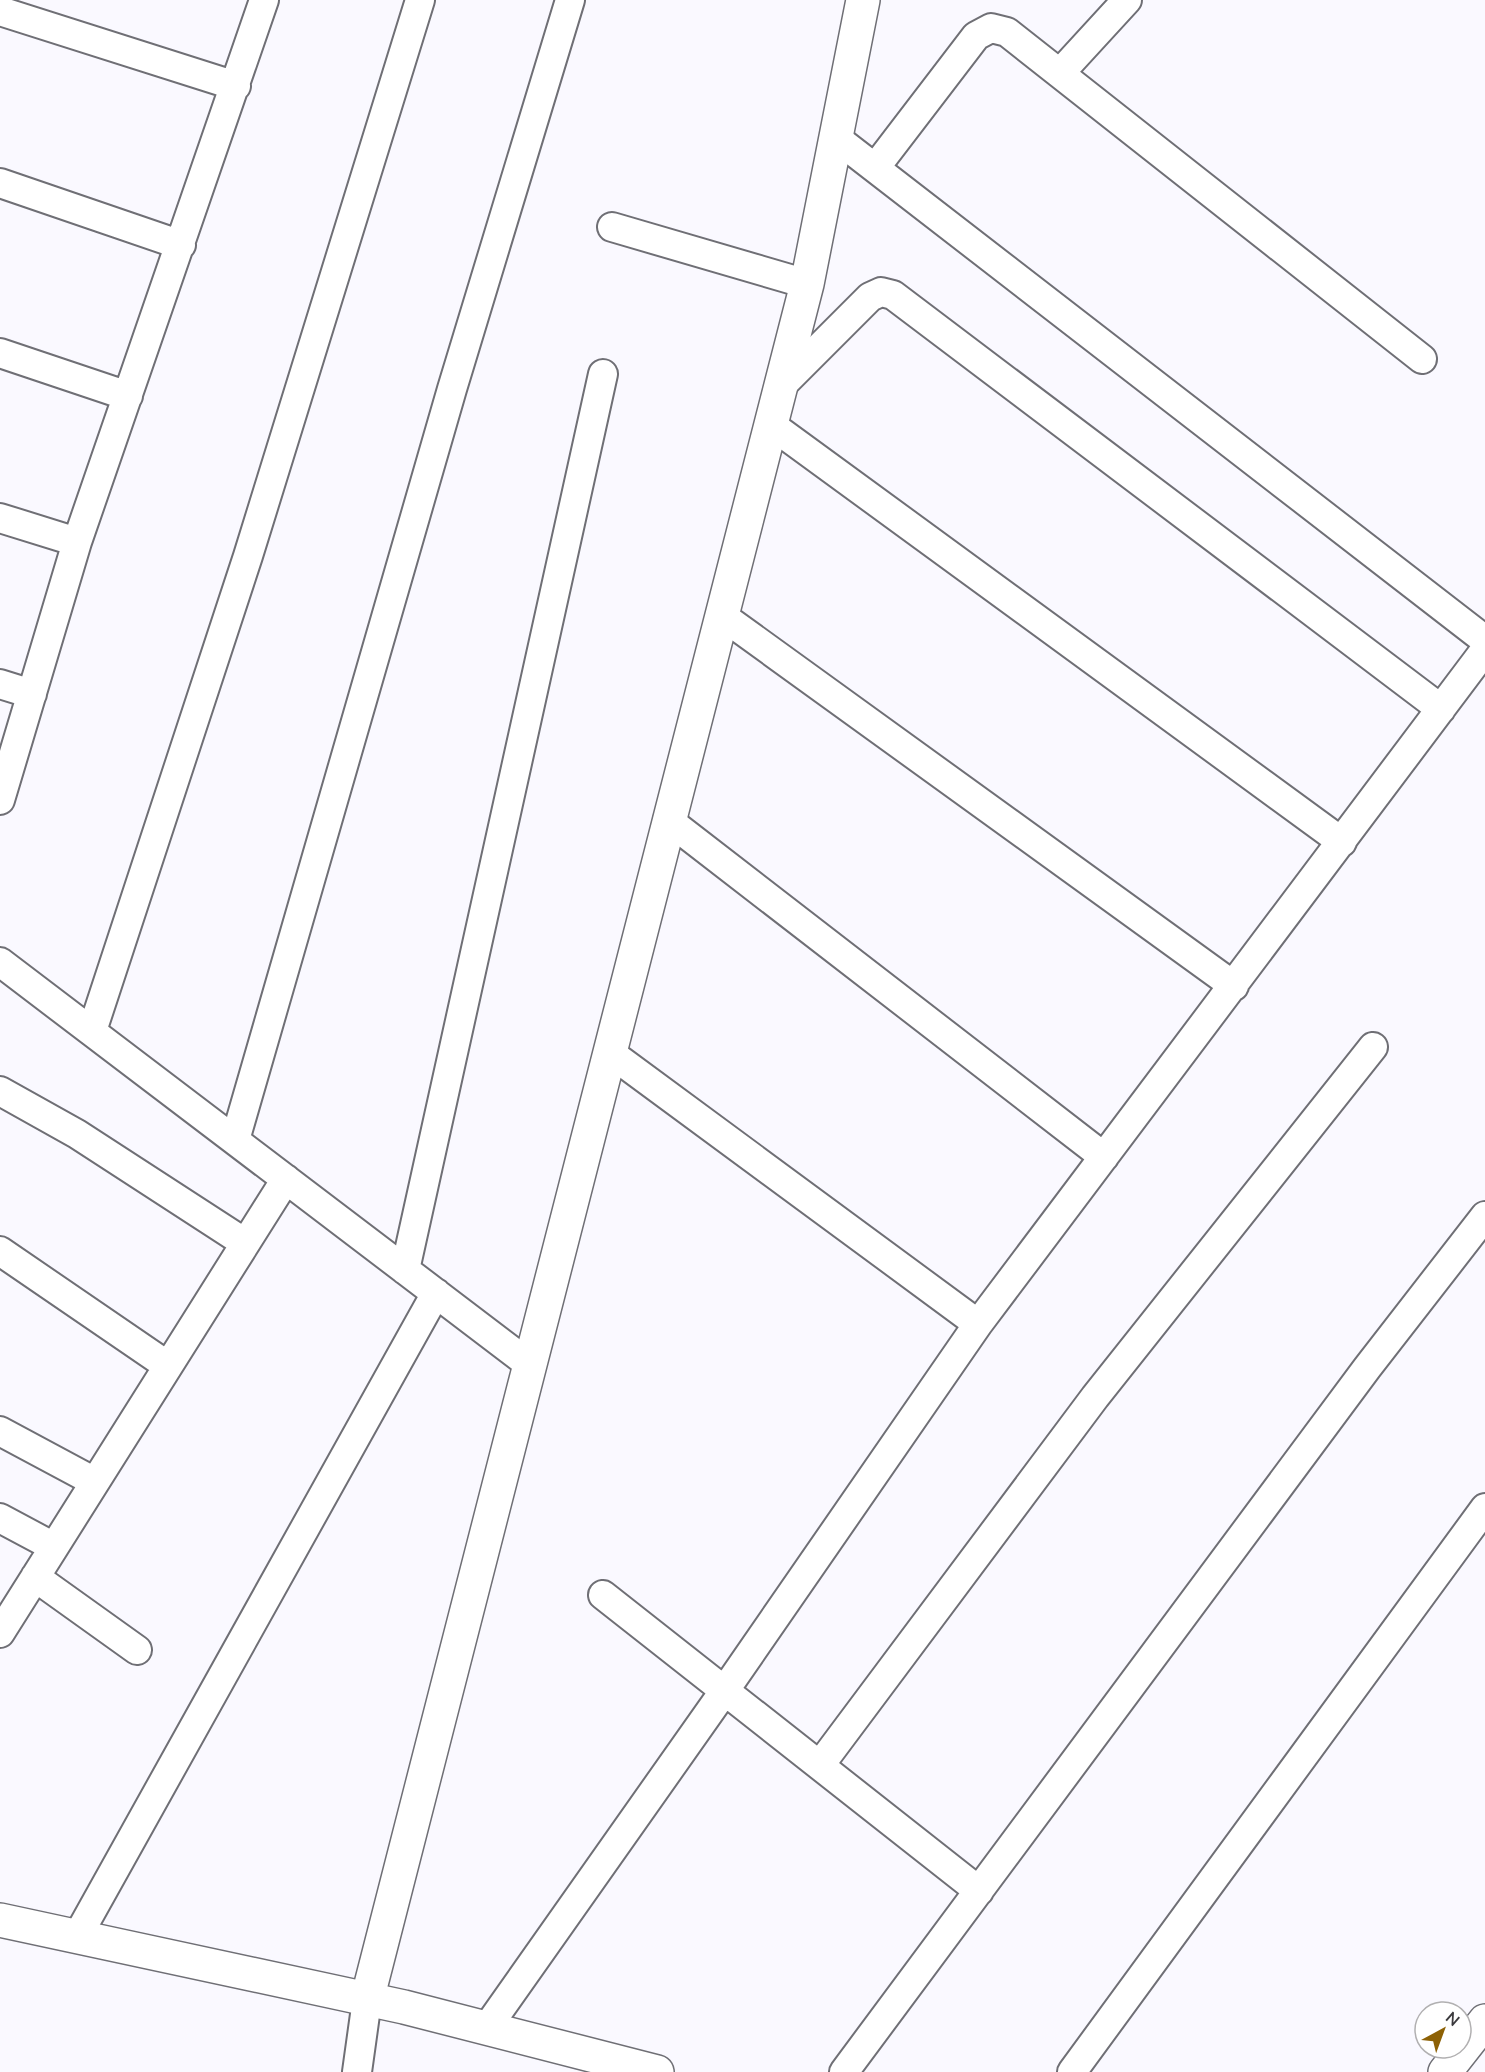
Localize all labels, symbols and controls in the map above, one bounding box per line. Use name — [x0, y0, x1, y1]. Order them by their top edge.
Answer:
north arrow — [1413, 2000, 1473, 2060]
text: N — [1440, 2007, 1464, 2032]

